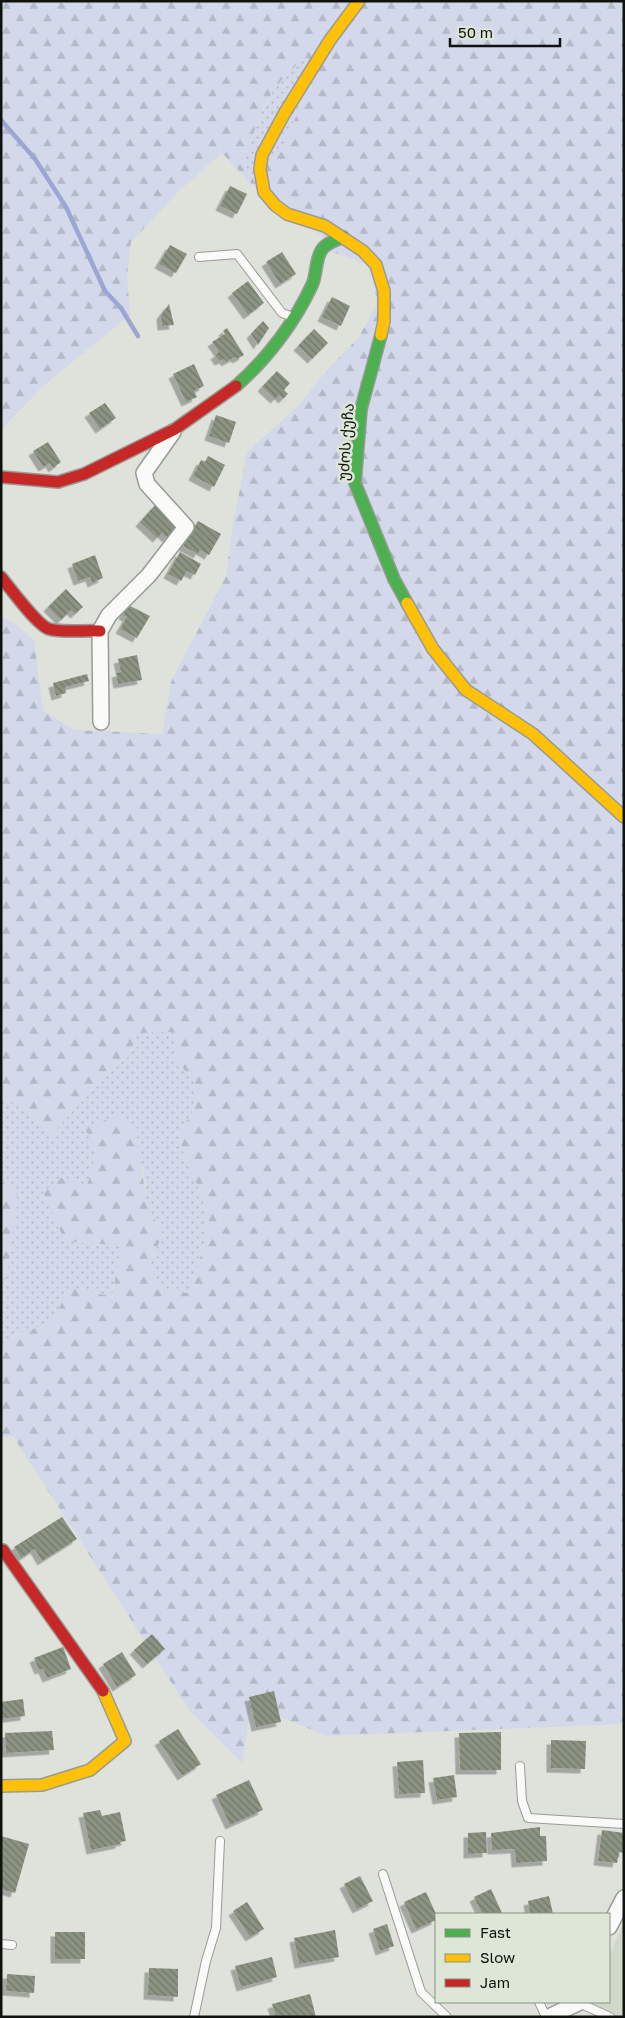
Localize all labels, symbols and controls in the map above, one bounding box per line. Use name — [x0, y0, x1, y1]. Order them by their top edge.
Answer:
scale bar — [450, 15, 560, 47]
text: 50 m — [458, 23, 493, 41]
street label: უძოს ქუჩა — [333, 402, 358, 482]
legend — [435, 1913, 610, 2003]
text: Fast — [480, 1923, 511, 1941]
text: Slow — [480, 1948, 515, 1966]
text: Jam — [480, 1973, 510, 1991]

